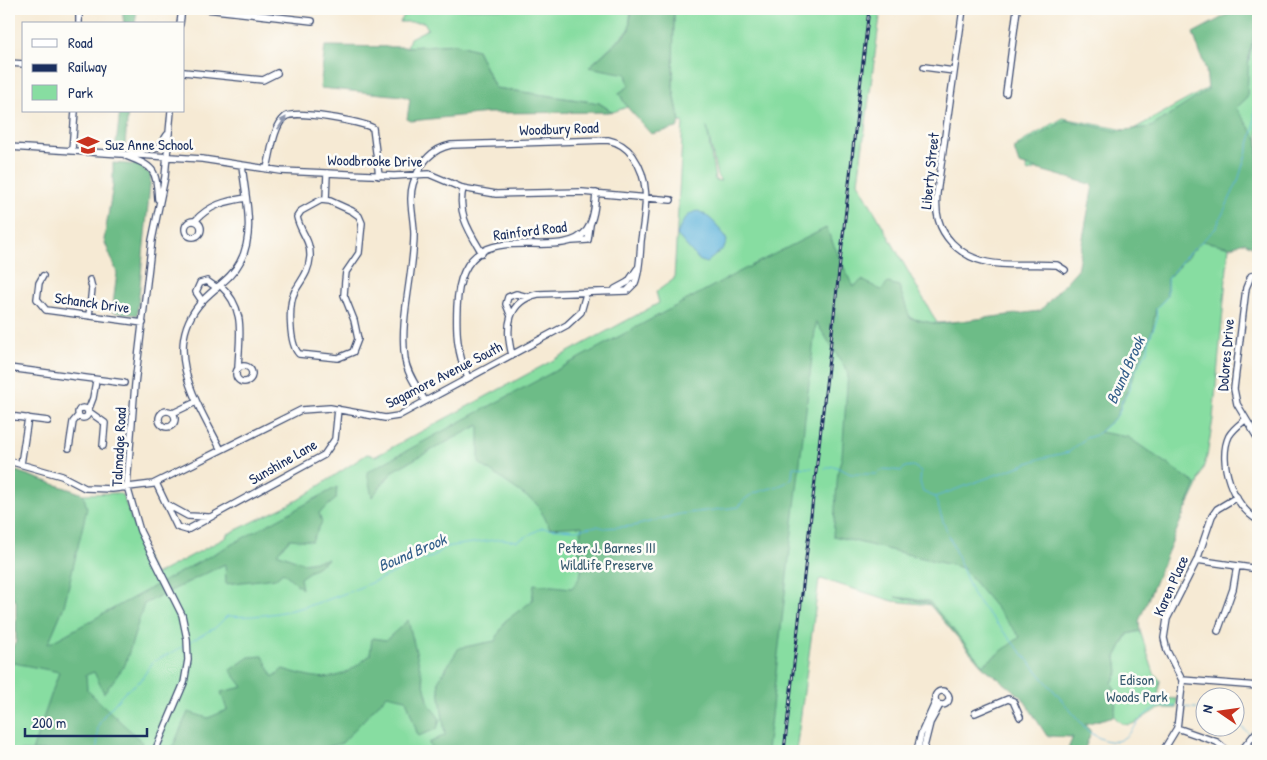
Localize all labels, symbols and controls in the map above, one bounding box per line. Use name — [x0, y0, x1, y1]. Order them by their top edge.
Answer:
legend — [22, 22, 185, 112]
text: Road — [68, 32, 93, 53]
text: Railway — [68, 56, 107, 77]
text: Park — [68, 82, 93, 103]
one-way arrow — [277, 116, 287, 129]
street label: Woodbury Road — [519, 117, 599, 140]
street label: Liberty Street — [915, 131, 944, 210]
school or university icon: Suz Anne School — [75, 132, 101, 158]
place label: Suz Anne School — [105, 134, 193, 155]
street label: Woodbrooke Drive — [327, 149, 423, 172]
street label: Rainford Road — [492, 216, 568, 245]
street label: Schanck Drive — [53, 287, 131, 318]
street label: Dolores Drive — [1212, 318, 1239, 392]
water label: Bound Brook — [1100, 331, 1150, 407]
street label: Sagamore Avenue South — [382, 336, 506, 413]
street label: Talmadge Road — [106, 407, 131, 487]
street label: Sunshine Lane — [245, 434, 321, 490]
water label: Bound Brook — [375, 527, 451, 576]
park label: Peter J. Barnes III Wildlife Preserve — [558, 537, 656, 575]
street label: Karen Place — [1148, 552, 1193, 620]
park label: Edison Woods Park — [1106, 669, 1168, 707]
north arrow — [1194, 688, 1244, 738]
text: N — [1197, 703, 1217, 715]
scale bar — [25, 705, 148, 737]
text: 200 m — [32, 712, 66, 733]

